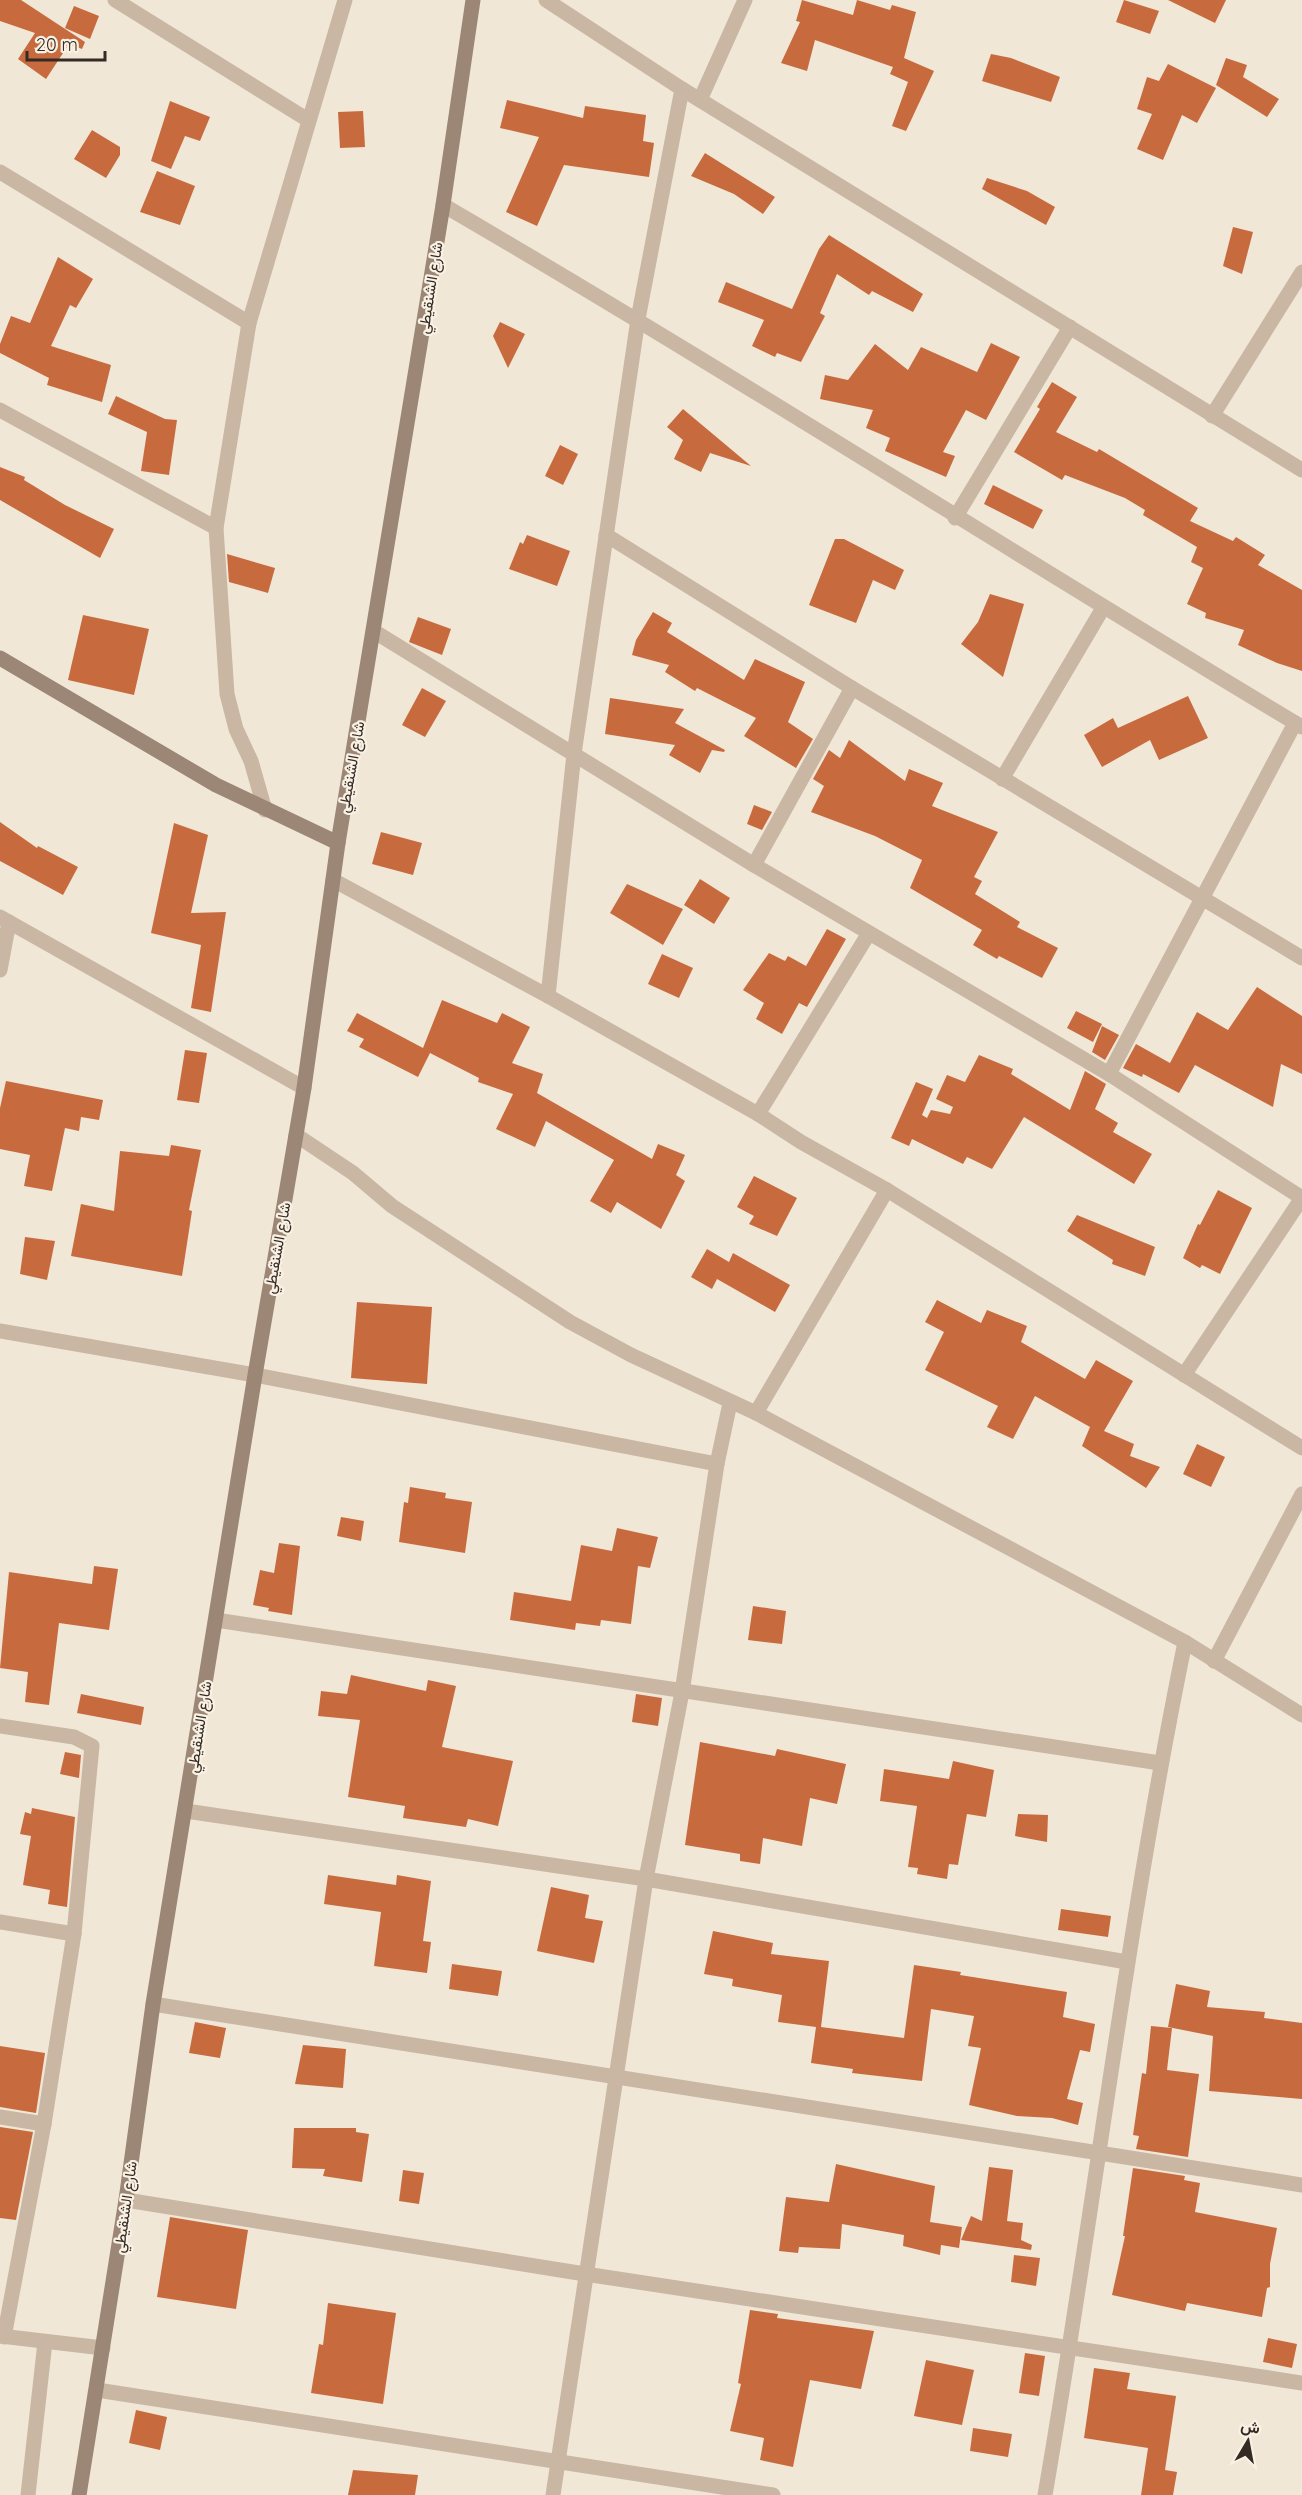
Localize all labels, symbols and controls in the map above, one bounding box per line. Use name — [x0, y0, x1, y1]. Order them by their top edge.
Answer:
scale bar — [27, 24, 105, 62]
text: 20 m — [36, 33, 78, 56]
street label: شارع الشنقيطي — [413, 241, 451, 336]
street label: شارع الشنقيطي — [334, 720, 372, 815]
street label: شارع الشنقيطي — [260, 1201, 298, 1296]
street label: شارع الشنقيطي — [182, 1680, 220, 1775]
street label: شارع الشنقيطي — [109, 2160, 145, 2255]
north arrow — [1218, 2411, 1278, 2471]
text: ش — [1239, 2415, 1262, 2438]

